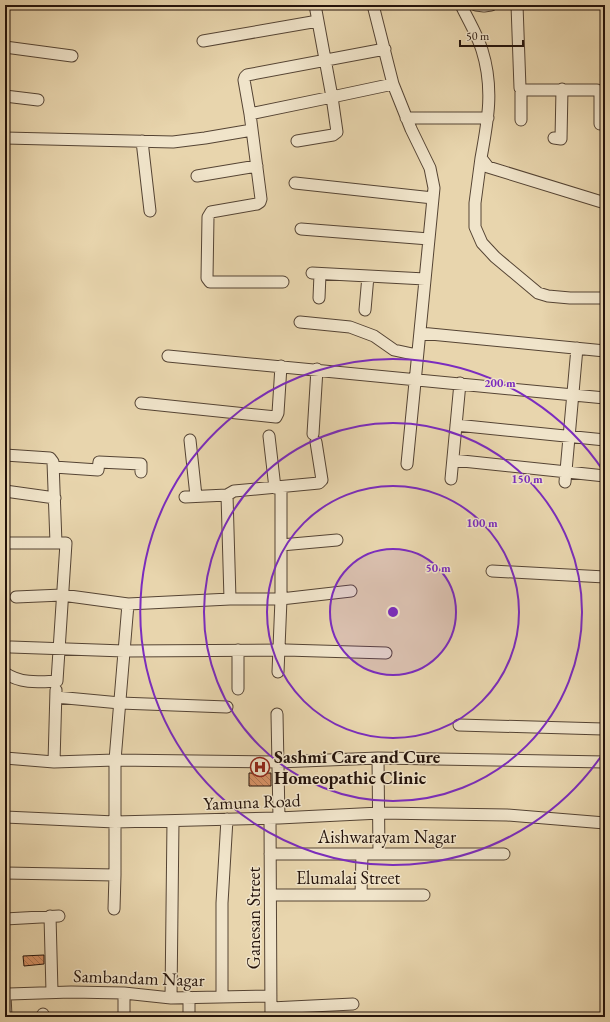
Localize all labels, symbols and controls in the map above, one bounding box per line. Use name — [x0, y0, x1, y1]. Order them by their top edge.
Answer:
scale bar — [460, 22, 523, 48]
text: 50 m — [466, 28, 490, 44]
text: 200 m — [484, 375, 516, 391]
text: 150 m — [511, 471, 543, 487]
text: 100 m — [466, 515, 498, 531]
text: 50 m — [425, 560, 451, 576]
centre of rings — [386, 605, 400, 619]
place label: Sashmi Care and Cure Homeopathic Clinic — [274, 745, 441, 789]
hospital icon: Sashmi Care and Cure Homeopathic Clinic — [249, 756, 271, 778]
street label: Yamuna Road — [203, 788, 302, 815]
street label: Aishwarayam Nagar — [317, 825, 456, 848]
street label: Ganesan Street — [242, 866, 265, 969]
street label: Elumalai Street — [296, 866, 400, 889]
street label: Sambandam Nagar — [73, 964, 205, 991]

